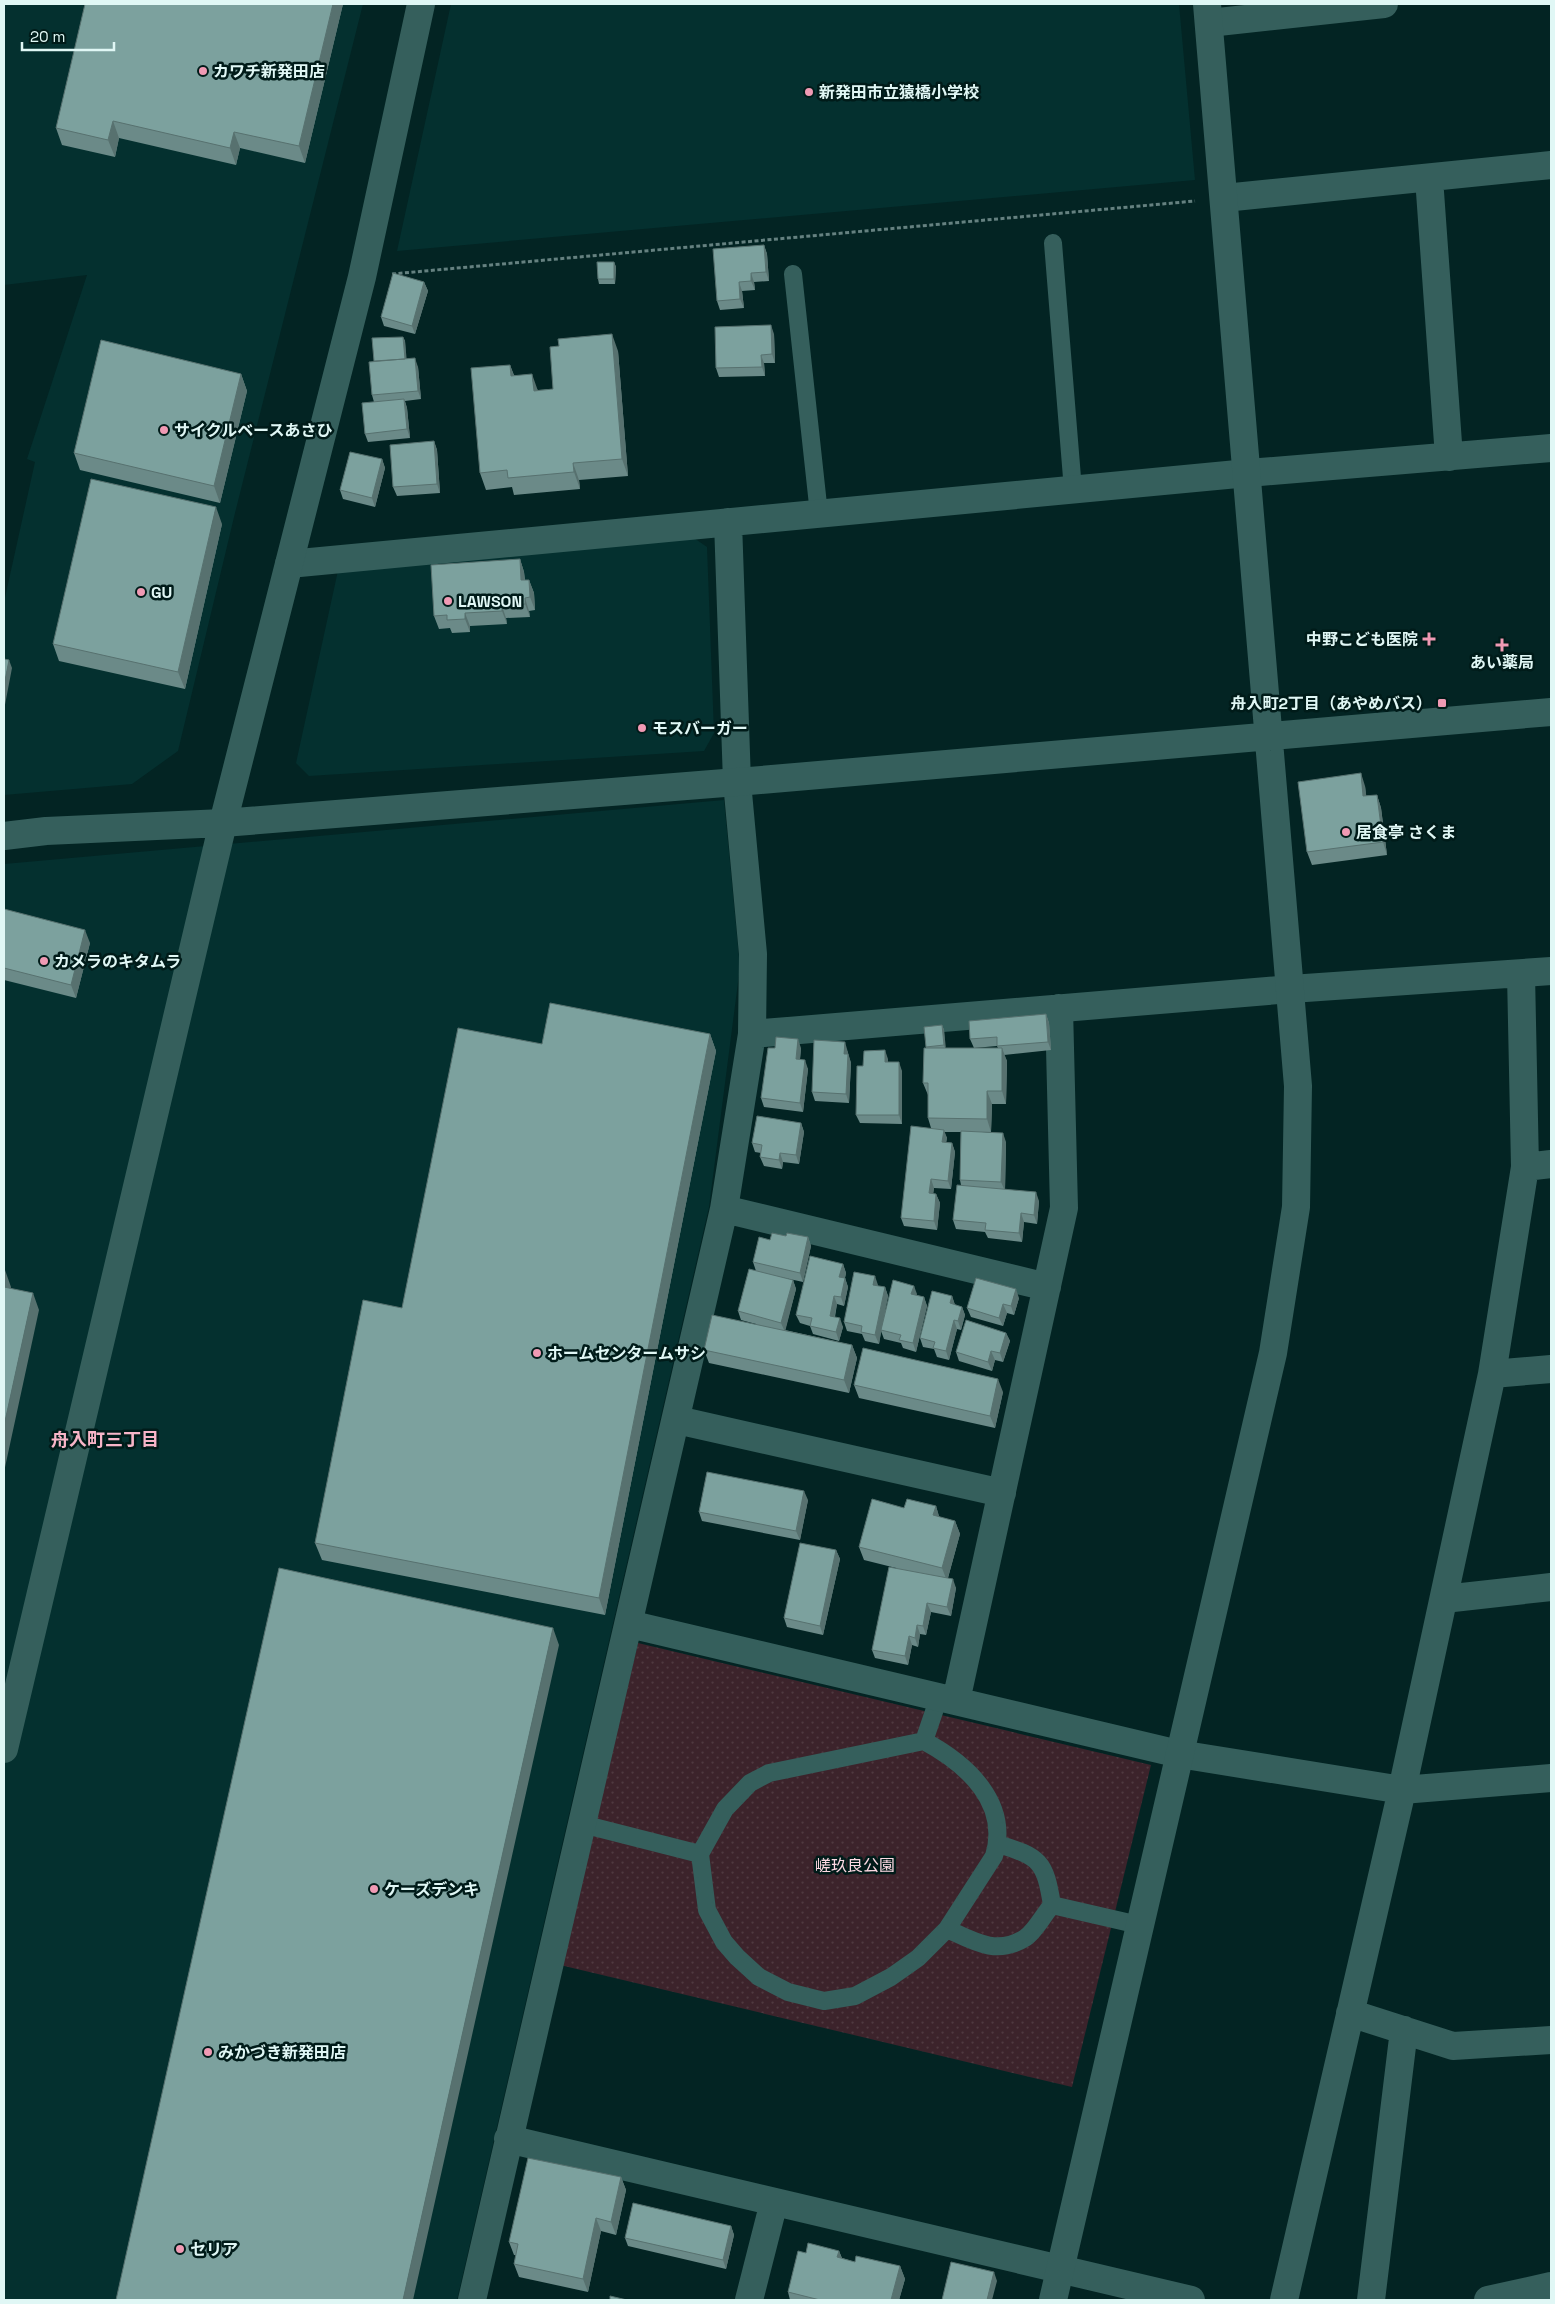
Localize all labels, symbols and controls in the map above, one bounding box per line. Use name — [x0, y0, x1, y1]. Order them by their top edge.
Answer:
scale bar — [22, 20, 115, 52]
text: 20 m — [30, 27, 65, 46]
place label: カワチ新発田店 — [213, 61, 325, 82]
marker: カワチ新発田店 — [197, 65, 209, 77]
place label: 新発田市立猿橋小学校 — [819, 82, 979, 103]
marker: 新発田市立猿橋小学校 — [803, 86, 815, 98]
place label: サイクルベースあさひ — [174, 420, 332, 441]
marker: サイクルベースあさひ — [158, 424, 170, 436]
place label: GU — [151, 582, 172, 603]
marker: GU — [135, 586, 147, 598]
place label: LAWSON — [458, 591, 522, 612]
marker: LAWSON — [442, 595, 454, 607]
place label: 中野こども医院 — [1306, 629, 1418, 650]
marker: 中野こども医院 — [1422, 632, 1436, 646]
marker: あい薬局 — [1496, 639, 1508, 651]
place label: あい薬局 — [1470, 652, 1534, 673]
place label: 舟入町2丁目（あやめバス） — [1230, 693, 1432, 714]
marker: 舟入町2丁目（あやめバス） — [1436, 697, 1448, 709]
place label: モスバーガー — [652, 718, 748, 739]
marker: モスバーガー — [636, 722, 648, 734]
place label: 居食亭 さくま — [1356, 822, 1456, 843]
marker: 居食亭 さくま — [1340, 826, 1352, 838]
place label: カメラのキタムラ — [54, 951, 181, 972]
marker: カメラのキタムラ — [38, 955, 50, 967]
place label: ホームセンタームサシ — [547, 1343, 706, 1364]
marker: ホームセンタームサシ — [531, 1347, 543, 1359]
district label: 舟入町三丁目 — [51, 1428, 159, 1451]
park label: 嵯玖良公園 — [815, 1855, 895, 1876]
place label: ケーズデンキ — [384, 1879, 479, 1900]
marker: ケーズデンキ — [368, 1883, 380, 1895]
place label: みかづき新発田店 — [218, 2042, 346, 2063]
marker: みかづき新発田店 — [202, 2046, 214, 2058]
place label: セリア — [190, 2239, 238, 2260]
marker: セリア — [174, 2243, 186, 2255]

